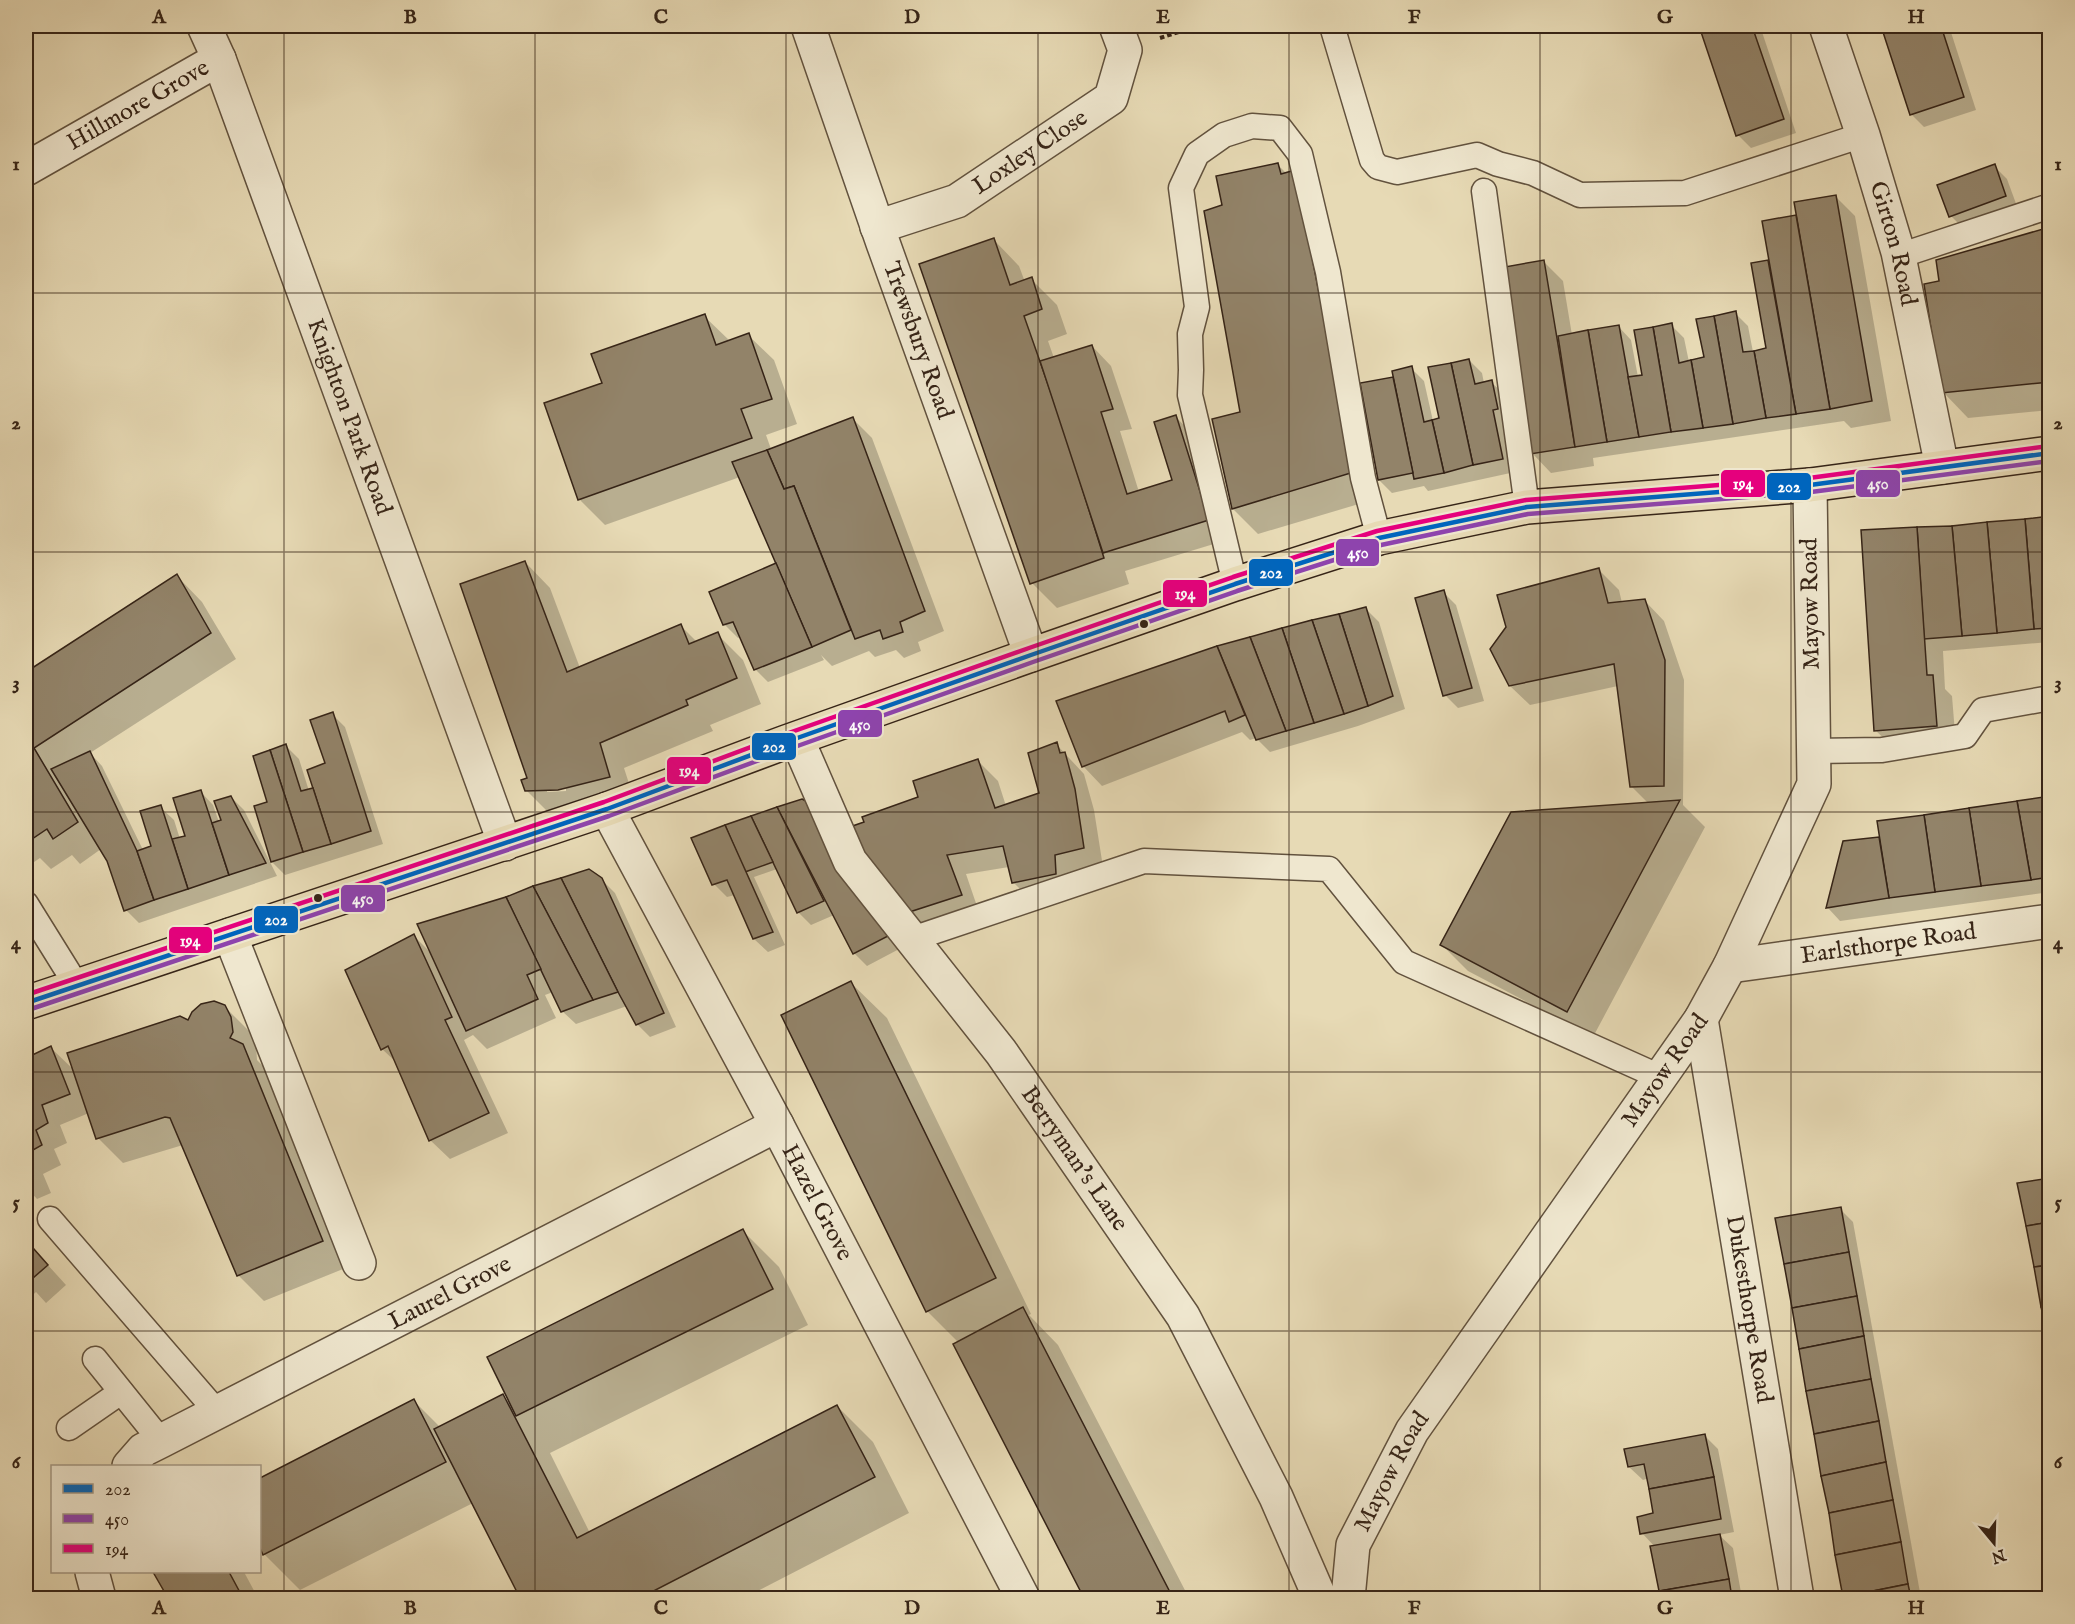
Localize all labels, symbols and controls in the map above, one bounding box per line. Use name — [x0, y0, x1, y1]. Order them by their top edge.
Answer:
text: A — [151, 5, 167, 30]
text: B — [403, 5, 417, 30]
text: C — [654, 5, 668, 30]
text: D — [904, 5, 920, 30]
text: E — [1156, 5, 1170, 30]
text: F — [1408, 5, 1421, 30]
text: G — [1657, 5, 1674, 30]
text: H — [1907, 5, 1925, 30]
street label: Hillmore Grove — [61, 52, 215, 158]
street label: Loxley Close — [966, 102, 1094, 202]
text: 1 — [12, 152, 20, 177]
text: 1 — [2054, 152, 2062, 177]
street label: Girton Road — [1862, 178, 1924, 309]
street label: Trewsbury Road — [875, 257, 961, 423]
street label: Knighton Park Road — [299, 314, 399, 519]
text: 2 — [11, 411, 21, 436]
text: 2 — [2053, 411, 2063, 436]
line badge: 194 — [1720, 469, 1766, 498]
line badge: 450 — [1855, 469, 1901, 498]
line badge: 202 — [1766, 472, 1812, 501]
text: 194 — [1733, 475, 1755, 495]
text: 450 — [1867, 475, 1889, 495]
text: 202 — [1778, 478, 1801, 498]
line badge: 450 — [1335, 538, 1380, 567]
street label: Mayow Road — [1794, 538, 1828, 670]
text: 450 — [1347, 544, 1369, 564]
line badge: 202 — [1248, 558, 1294, 587]
text: 202 — [1260, 564, 1283, 584]
line badge: 194 — [1162, 579, 1208, 608]
text: 194 — [1175, 585, 1197, 605]
unlabelled marker — [1138, 618, 1150, 630]
text: 3 — [12, 671, 20, 696]
text: 3 — [2054, 671, 2062, 696]
line badge: 450 — [837, 709, 883, 738]
text: 450 — [849, 716, 871, 736]
line badge: 202 — [751, 732, 797, 761]
text: 202 — [763, 738, 786, 758]
line badge: 194 — [666, 756, 712, 785]
text: 194 — [679, 762, 701, 782]
line badge: 450 — [340, 884, 386, 913]
text: 450 — [352, 890, 374, 910]
unlabelled marker — [312, 892, 324, 904]
line badge: 202 — [253, 905, 299, 934]
text: 202 — [265, 911, 288, 931]
street label: Earlsthorpe Road — [1799, 916, 1978, 971]
line badge: 194 — [168, 926, 213, 954]
text: 4 — [11, 931, 22, 956]
text: 4 — [2053, 931, 2064, 956]
text: 194 — [180, 932, 202, 952]
street label: Mayow Road — [1614, 1007, 1716, 1133]
street label: Berryman's Lane — [1014, 1080, 1135, 1237]
street label: Hazel Grove — [774, 1139, 860, 1266]
text: 5 — [12, 1190, 20, 1215]
text: 5 — [2054, 1190, 2062, 1215]
street label: Dukesthorpe Road — [1718, 1213, 1780, 1406]
street label: Laurel Grove — [383, 1249, 516, 1337]
street label: Mayow Road — [1347, 1405, 1437, 1537]
text: 6 — [12, 1450, 22, 1475]
text: 6 — [2054, 1450, 2064, 1475]
legend — [51, 1465, 261, 1573]
text: 202 — [105, 1479, 131, 1502]
text: 450 — [105, 1509, 129, 1532]
north arrow — [1964, 1513, 2024, 1573]
text: 194 — [105, 1539, 128, 1562]
text: N — [1988, 1543, 2009, 1567]
text: A — [151, 1596, 167, 1621]
text: B — [403, 1596, 417, 1621]
text: C — [654, 1596, 668, 1621]
text: D — [904, 1596, 920, 1621]
text: E — [1156, 1596, 1170, 1621]
text: F — [1408, 1596, 1421, 1621]
text: G — [1657, 1596, 1674, 1621]
text: H — [1907, 1596, 1925, 1621]

